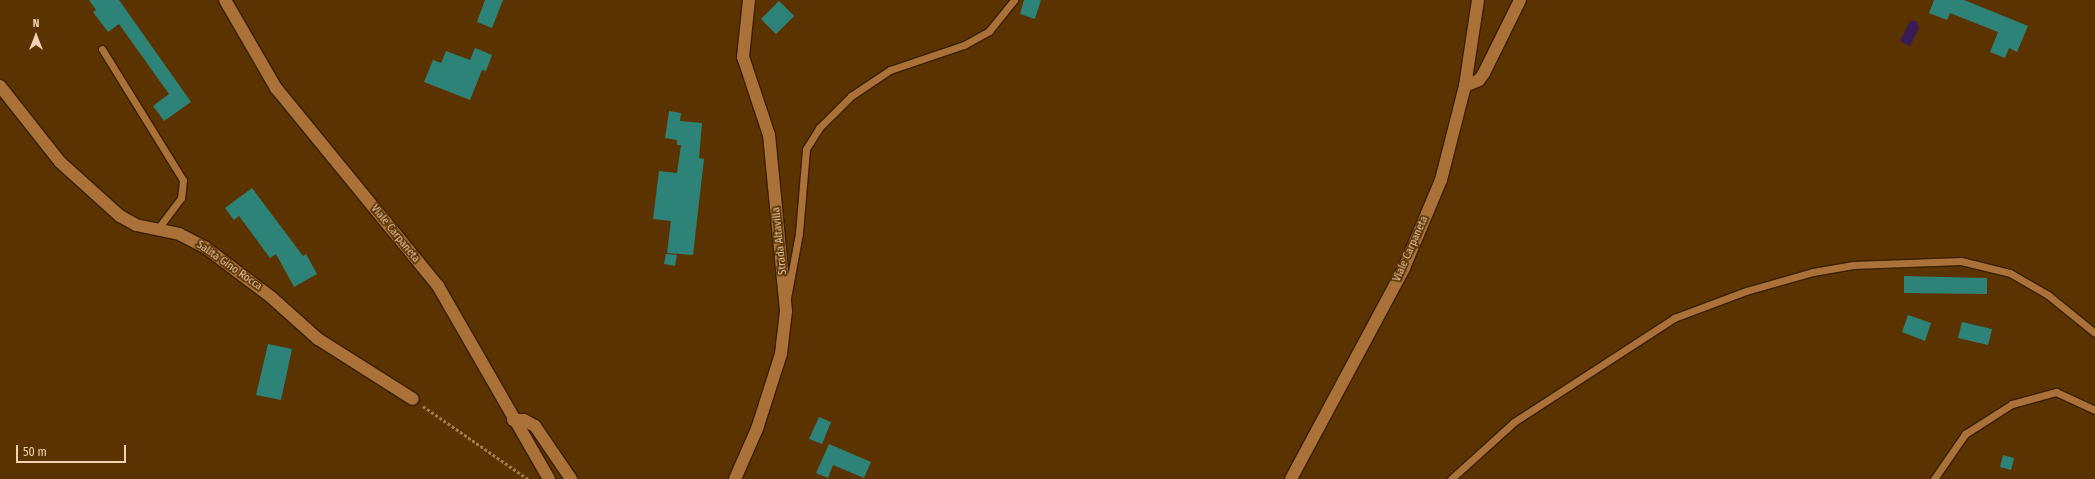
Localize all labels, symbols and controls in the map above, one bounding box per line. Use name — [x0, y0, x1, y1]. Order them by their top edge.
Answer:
north arrow — [16, 16, 56, 56]
text: N — [33, 17, 39, 30]
street label: Viale Carpaneta — [368, 202, 422, 266]
street label: Strada Altavilla — [770, 206, 790, 276]
street label: Viale Carpaneta — [1391, 214, 1431, 284]
street label: Salita Gino Rocca — [194, 238, 264, 294]
scale bar — [18, 437, 128, 463]
text: 50 m — [23, 445, 47, 459]

